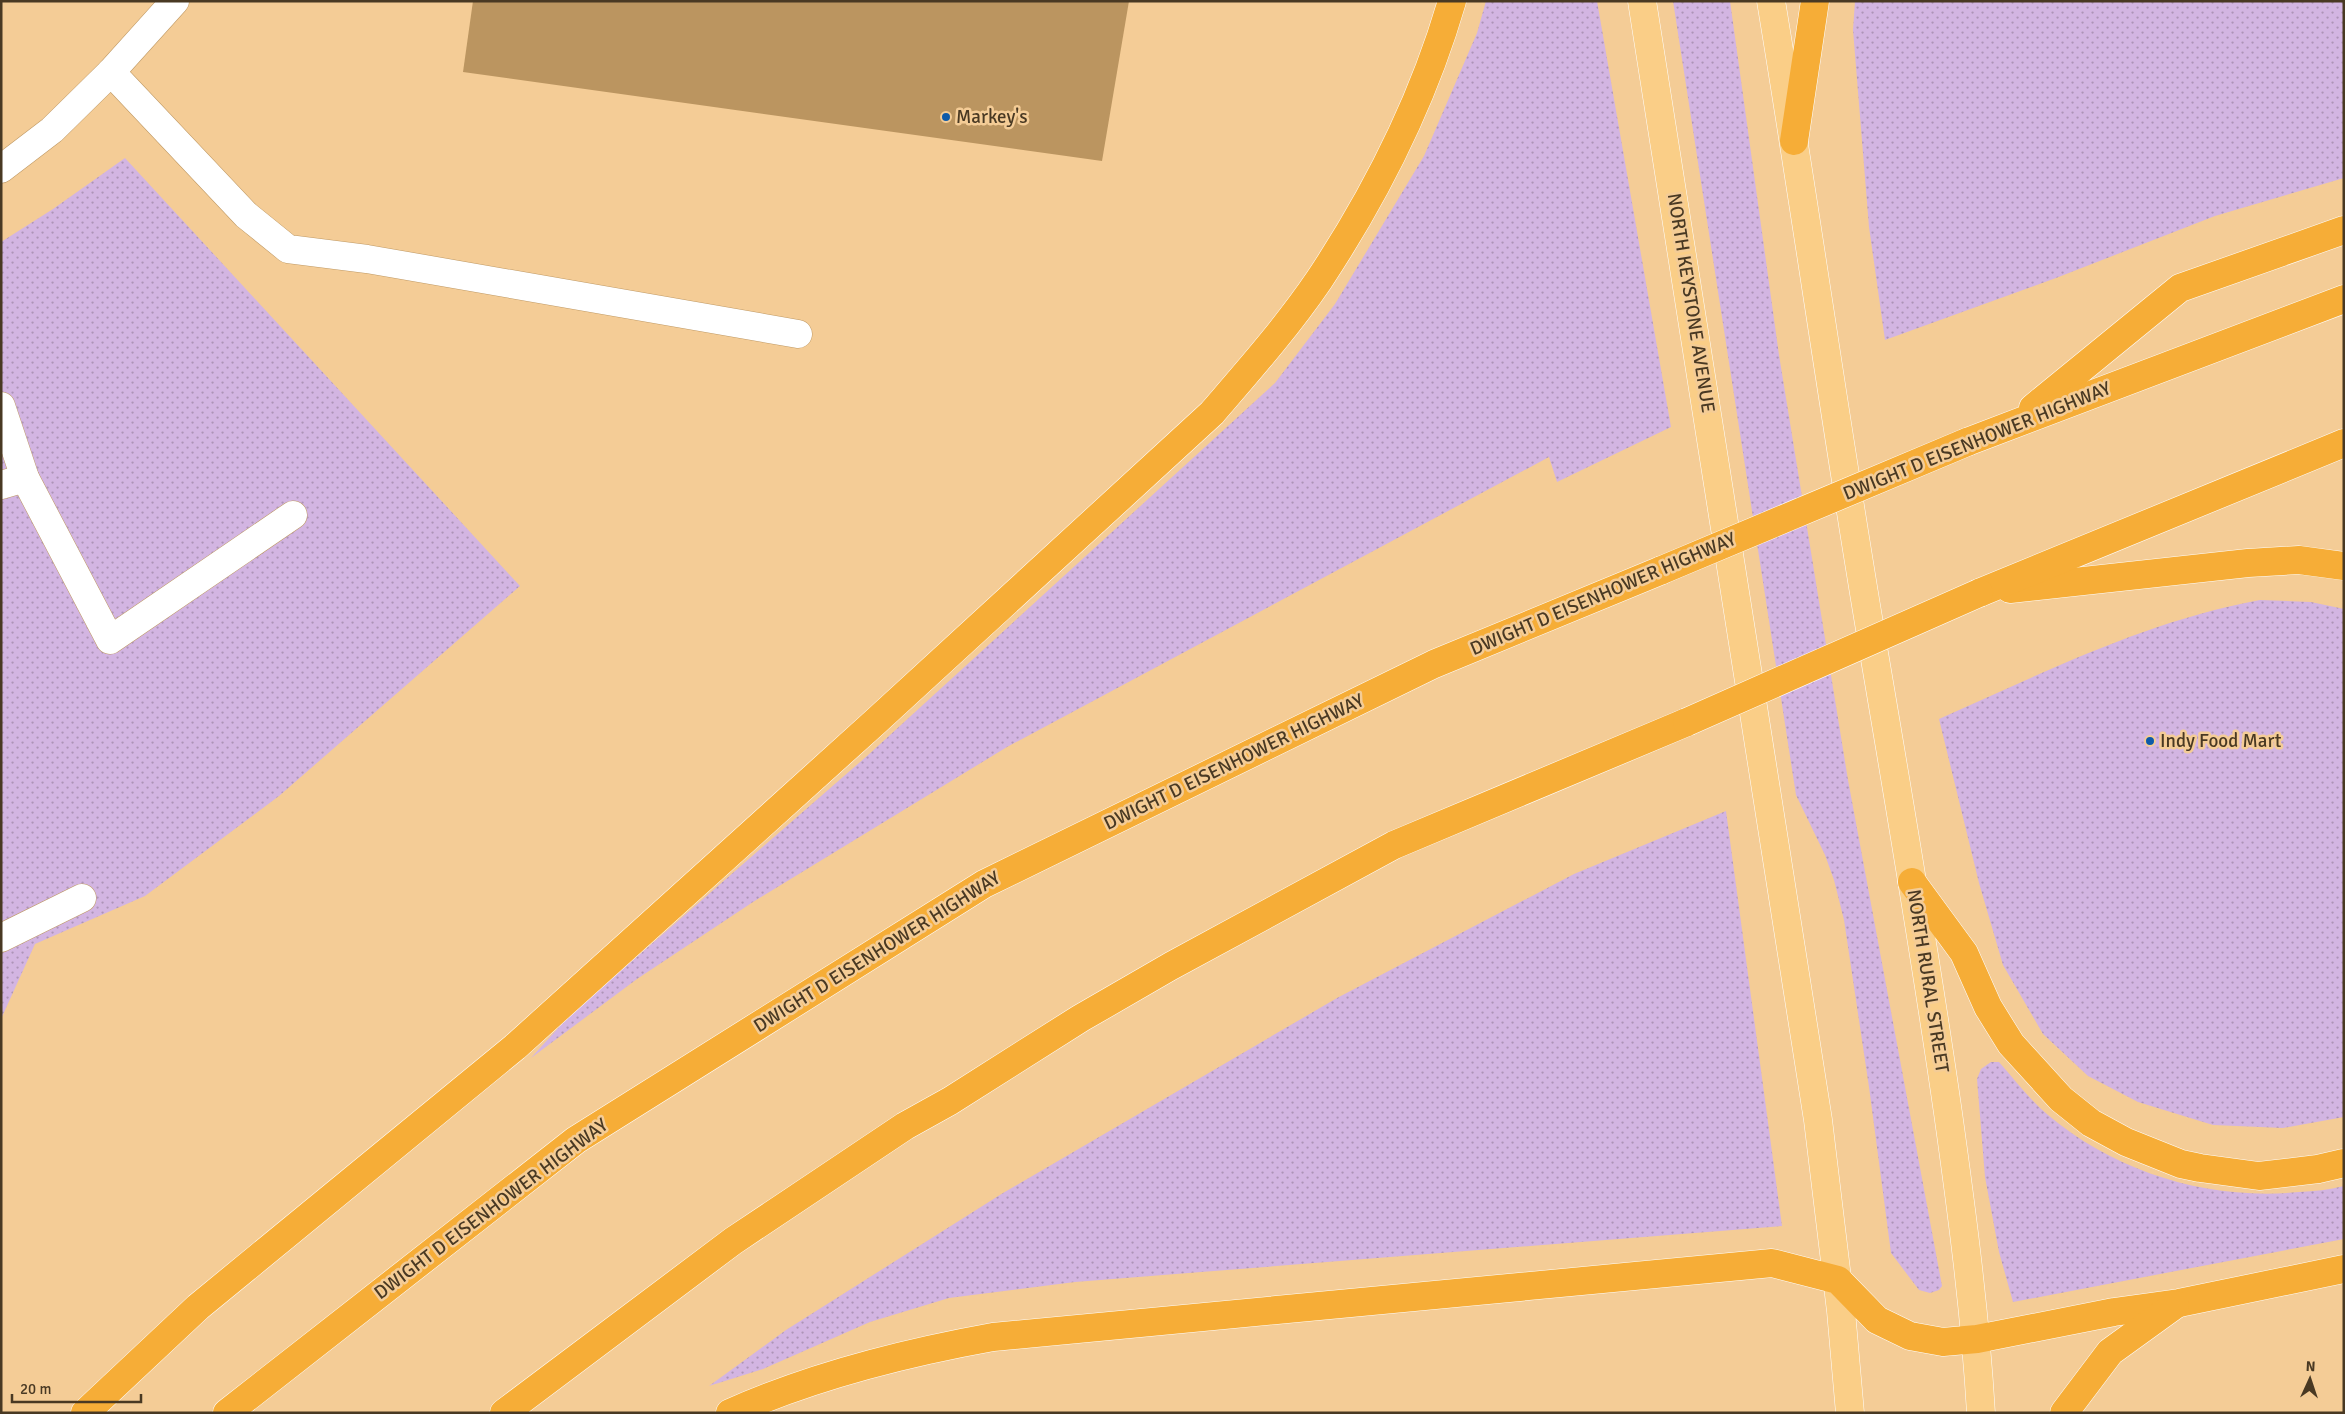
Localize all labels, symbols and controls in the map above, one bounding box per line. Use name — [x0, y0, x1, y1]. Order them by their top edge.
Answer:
place label: Markey's — [956, 105, 1028, 129]
marker: Markey's — [940, 111, 952, 123]
street label: NORTH KEYSTONE AVENUE — [1662, 191, 1720, 415]
street label: DWIGHT D EISENHOWER HIGHWAY — [1840, 376, 2115, 506]
street label: DWIGHT D EISENHOWER HIGHWAY — [1466, 527, 1740, 661]
street label: DWIGHT D EISENHOWER HIGHWAY — [1100, 688, 1368, 836]
place label: Indy Food Mart — [2160, 729, 2282, 753]
marker: Indy Food Mart — [2144, 735, 2156, 747]
street label: DWIGHT D EISENHOWER HIGHWAY — [749, 866, 1005, 1038]
street label: NORTH RURAL STREET — [1902, 888, 1954, 1075]
street label: DWIGHT D EISENHOWER HIGHWAY — [369, 1113, 613, 1305]
north arrow — [2285, 1354, 2335, 1404]
text: N — [2305, 1358, 2316, 1375]
scale bar — [12, 1372, 141, 1404]
text: 20 m — [20, 1380, 51, 1398]

